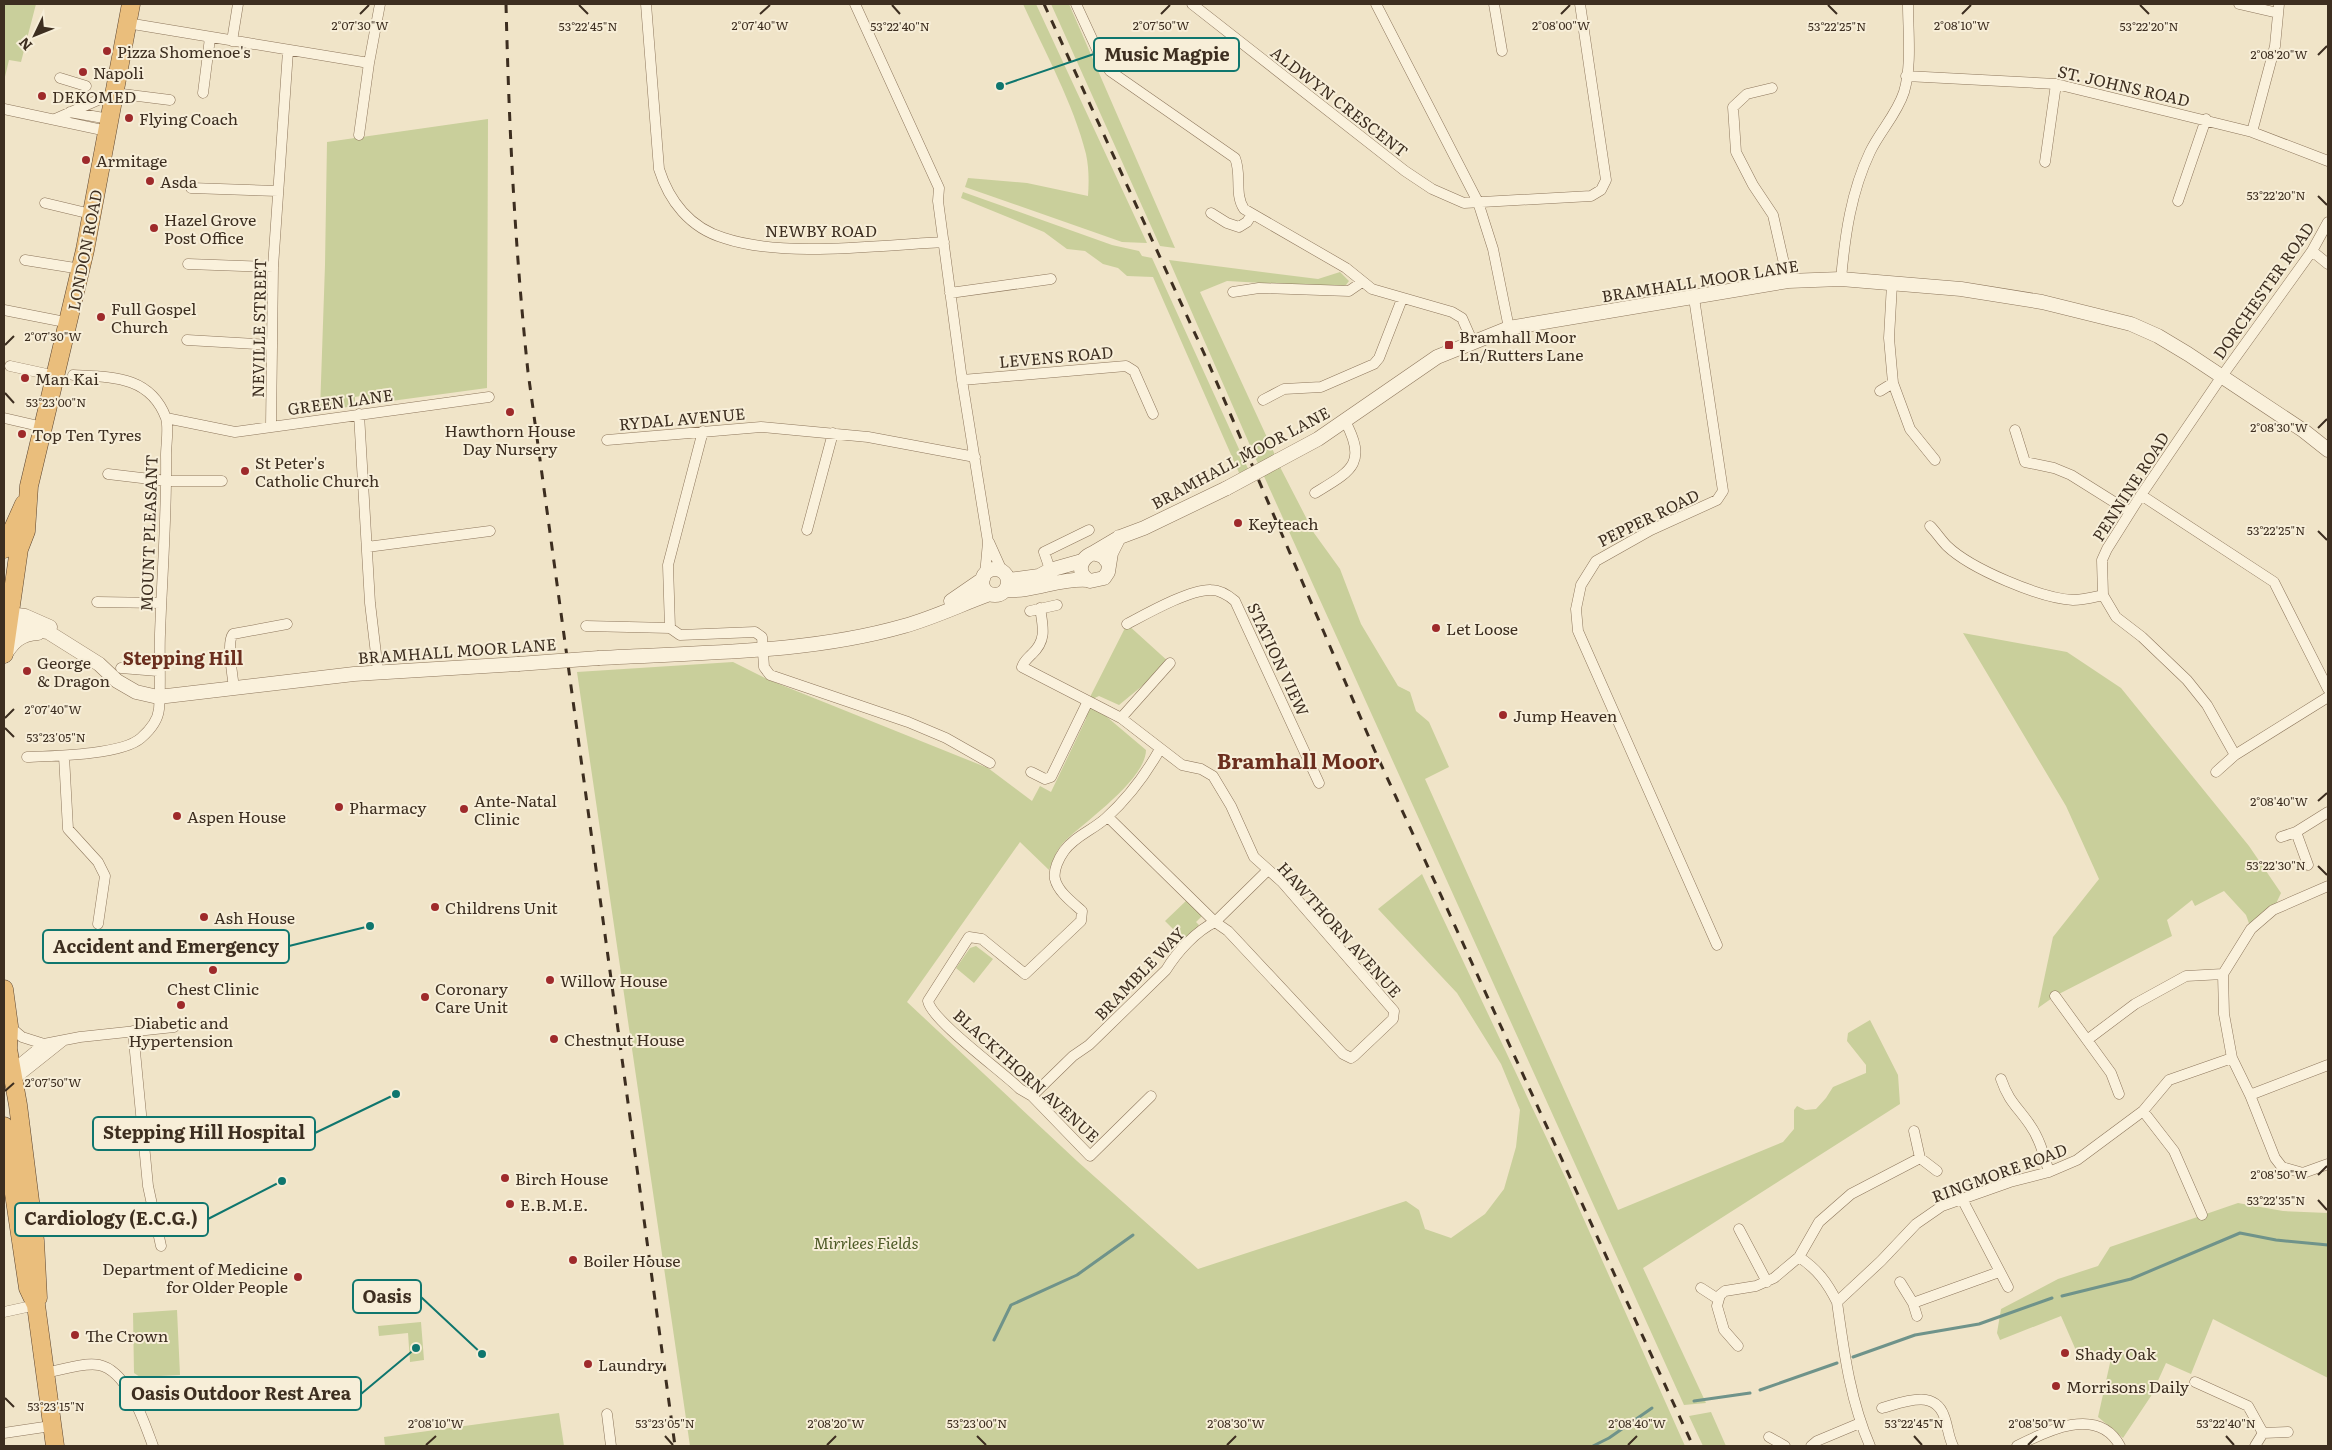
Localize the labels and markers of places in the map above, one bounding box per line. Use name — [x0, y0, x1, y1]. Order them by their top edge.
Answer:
callout: Music Magpie — [1094, 38, 1239, 71]
place label: Pizza Shomenoe's — [117, 39, 250, 63]
marker: Pizza Shomenoe's — [101, 45, 113, 57]
place label: Napoli — [93, 60, 144, 84]
marker: Napoli — [77, 66, 89, 78]
place label: DEKOMED — [52, 84, 136, 108]
marker: DEKOMED — [36, 90, 48, 102]
place label: Flying Coach — [139, 106, 239, 130]
marker: Flying Coach — [123, 112, 135, 124]
place label: Armitage — [96, 148, 167, 172]
marker: Armitage — [80, 154, 92, 166]
place label: Asda — [160, 169, 198, 193]
marker: Asda — [144, 175, 156, 187]
place label: Hazel Grove Post Office — [164, 207, 256, 249]
marker: Hazel Grove Post Office — [148, 222, 160, 234]
place label: Full Gospel Church — [111, 296, 196, 338]
marker: Full Gospel Church — [95, 311, 107, 323]
place label: Bramhall Moor Ln/Rutters Lane — [1459, 324, 1584, 366]
marker: Bramhall Moor Ln/Rutters Lane — [1443, 339, 1455, 351]
place label: Man Kai — [35, 366, 99, 390]
marker: Man Kai — [19, 372, 31, 384]
marker: Hawthorn House Day Nursery — [504, 406, 516, 418]
place label: Hawthorn House Day Nursery — [445, 418, 576, 460]
place label: Top Ten Tyres — [32, 422, 141, 446]
marker: Top Ten Tyres — [16, 428, 28, 440]
place label: St Peter's Catholic Church — [255, 450, 380, 492]
marker: St Peter's Catholic Church — [239, 465, 251, 477]
place label: Keyteach — [1248, 511, 1319, 535]
marker: Keyteach — [1232, 517, 1244, 529]
place label: Let Loose — [1446, 616, 1518, 640]
marker: Let Loose — [1430, 622, 1442, 634]
place label: George & Dragon — [37, 650, 110, 692]
marker: George & Dragon — [21, 665, 33, 677]
place label: Jump Heaven — [1513, 703, 1618, 727]
marker: Jump Heaven — [1497, 709, 1509, 721]
place label: Ante-Natal Clinic — [474, 788, 557, 830]
place label: Pharmacy — [349, 795, 427, 819]
marker: Pharmacy — [333, 801, 345, 813]
marker: Ante-Natal Clinic — [458, 803, 470, 815]
place label: Aspen House — [187, 804, 286, 828]
marker: Aspen House — [171, 810, 183, 822]
place label: Childrens Unit — [445, 895, 558, 919]
marker: Childrens Unit — [429, 901, 441, 913]
place label: Ash House — [214, 905, 295, 929]
marker: Ash House — [198, 911, 210, 923]
callout: Accident and Emergency — [43, 930, 289, 963]
marker: Chest Clinic — [207, 964, 219, 976]
place label: Willow House — [560, 968, 667, 992]
marker: Willow House — [544, 974, 556, 986]
place label: Chest Clinic — [167, 976, 259, 1000]
place label: Coronary Care Unit — [435, 976, 509, 1018]
marker: Coronary Care Unit — [419, 991, 431, 1003]
marker: Diabetic and Hypertension — [175, 999, 187, 1011]
place label: Diabetic and Hypertension — [129, 1010, 234, 1052]
place label: Chestnut House — [564, 1027, 685, 1051]
marker: Chestnut House — [548, 1033, 560, 1045]
callout: Stepping Hill Hospital — [93, 1117, 315, 1150]
place label: Birch House — [515, 1166, 608, 1190]
marker: Birch House — [499, 1172, 511, 1184]
place label: E.B.M.E. — [520, 1192, 588, 1216]
marker: E.B.M.E. — [504, 1198, 516, 1210]
callout: Cardiology (E.C.G.) — [15, 1203, 208, 1236]
place label: Boiler House — [583, 1248, 681, 1272]
marker: Boiler House — [567, 1254, 579, 1266]
place label: Department of Medicine for Older People — [102, 1256, 288, 1298]
marker: Department of Medicine for Older People — [292, 1271, 304, 1283]
callout: Oasis — [353, 1280, 421, 1313]
place label: The Crown — [85, 1323, 169, 1347]
marker: The Crown — [69, 1329, 81, 1341]
place label: Shady Oak — [2075, 1341, 2156, 1365]
marker: Shady Oak — [2059, 1347, 2071, 1359]
place label: Laundry — [598, 1352, 664, 1376]
marker: Laundry — [582, 1358, 594, 1370]
place label: Morrisons Daily — [2066, 1374, 2190, 1398]
callout: Oasis Outdoor Rest Area — [120, 1377, 361, 1410]
marker: Morrisons Daily — [2050, 1380, 2062, 1392]

